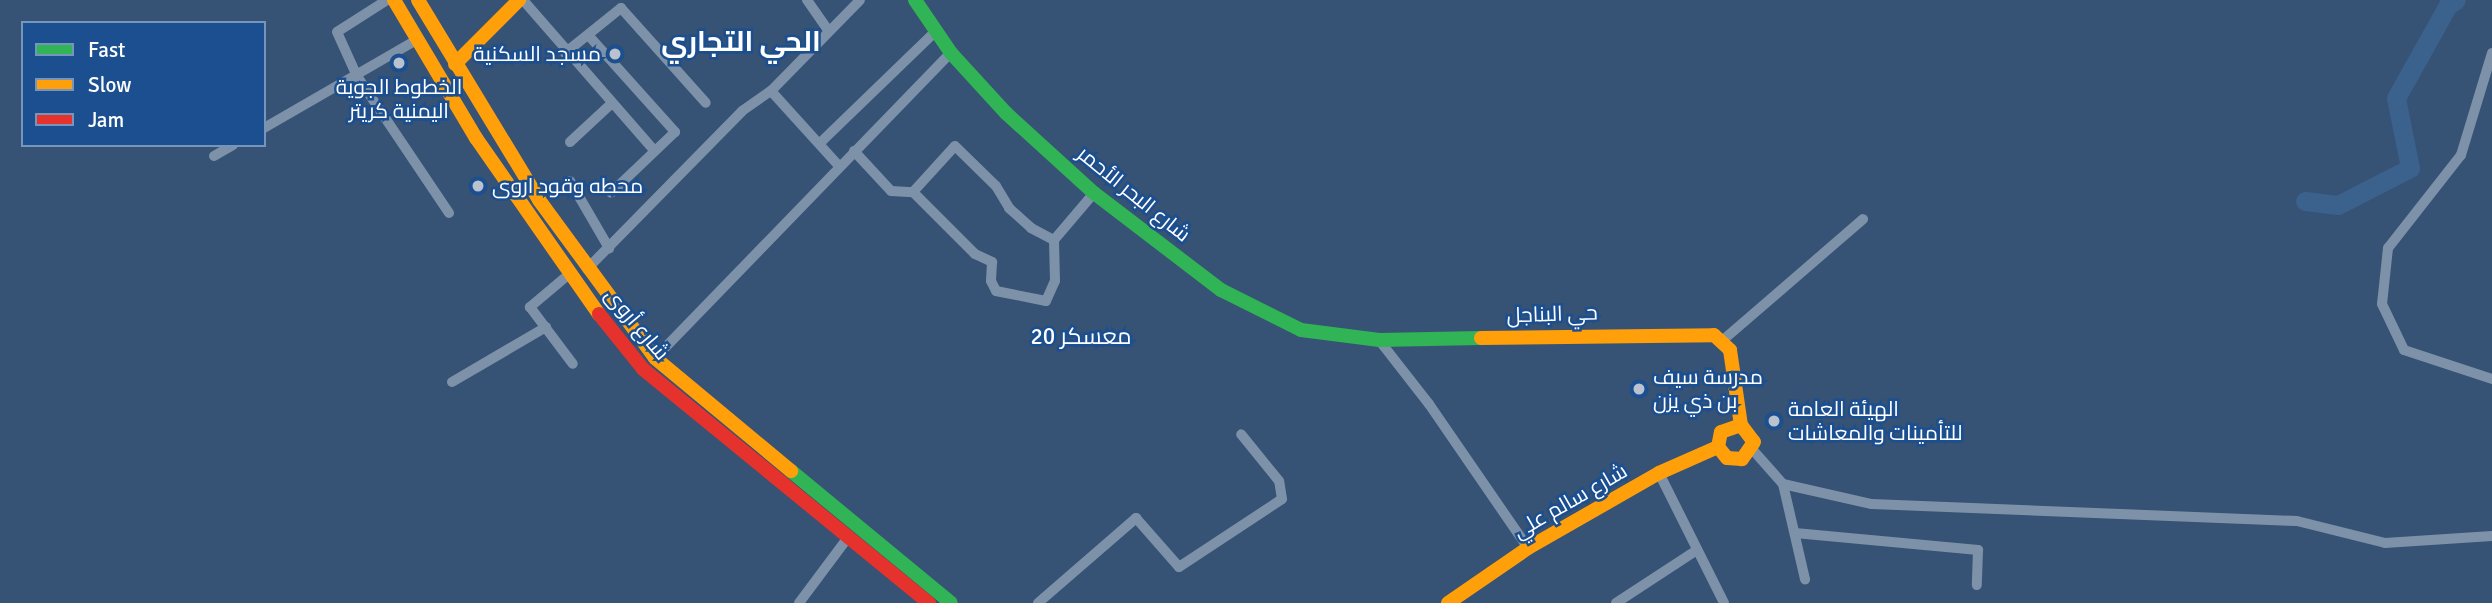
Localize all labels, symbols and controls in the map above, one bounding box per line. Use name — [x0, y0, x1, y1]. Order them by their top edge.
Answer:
legend — [21, 21, 266, 147]
district label: الحي التجاري — [661, 25, 821, 59]
text: Fast — [88, 37, 125, 63]
place label: مسجد السكنية — [473, 41, 601, 67]
marker: مسجد السكنية — [607, 46, 623, 62]
marker: الخطوط الجوية اليمنية كريتر — [391, 55, 407, 71]
text: Slow — [88, 72, 132, 98]
place label: الخطوط الجوية اليمنية كريتر — [336, 74, 462, 124]
text: Jam — [88, 107, 124, 133]
street label: شارع البحر الأحمر — [1073, 141, 1195, 247]
place label: محطه وقود اروى — [492, 173, 643, 199]
marker: محطه وقود اروى — [470, 178, 486, 194]
street label: شارع أروى — [599, 283, 675, 365]
street label: حي البناجل — [1506, 300, 1598, 328]
district label: معسكر 20 — [1030, 323, 1132, 351]
place label: مدرسة سيف بن ذي يزن — [1653, 364, 1763, 414]
marker: مدرسة سيف بن ذي يزن — [1631, 381, 1647, 397]
place label: الهيئة العامة للتأمينات والمعاشات — [1788, 396, 1963, 446]
marker: الهيئة العامة للتأمينات والمعاشات — [1766, 413, 1782, 429]
street label: شارع سالم علي — [1508, 458, 1632, 544]

